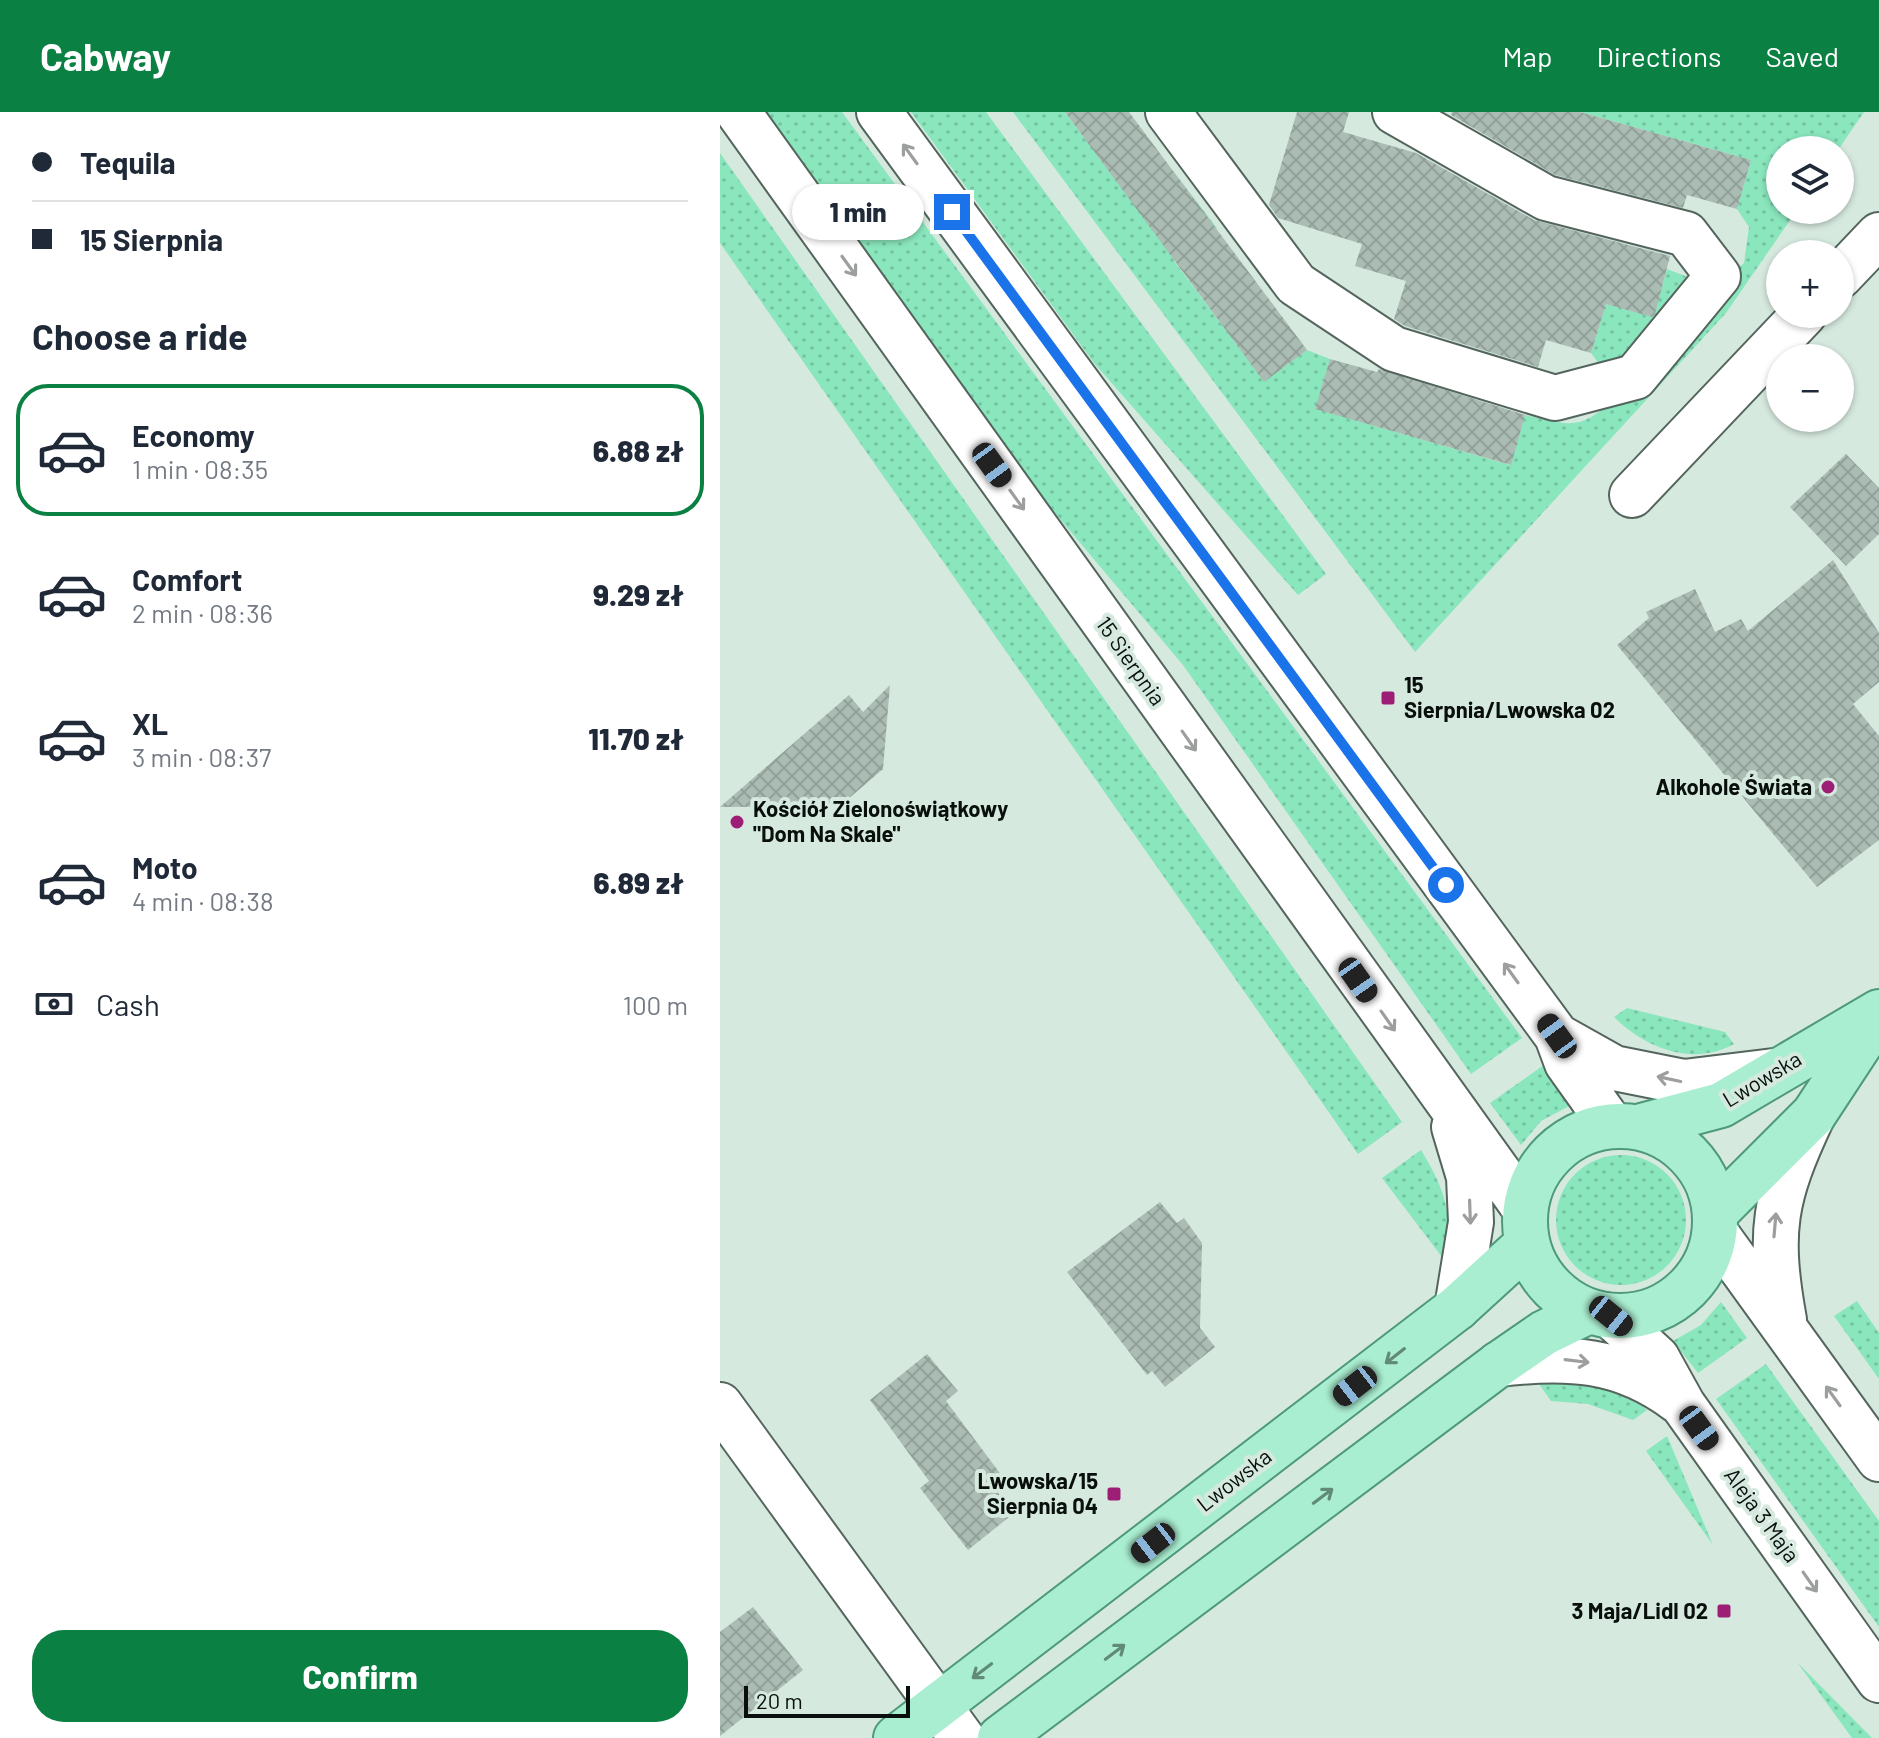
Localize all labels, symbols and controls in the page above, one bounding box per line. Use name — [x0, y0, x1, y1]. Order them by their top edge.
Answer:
text: Cabway — [40, 33, 171, 79]
text: Map — [1503, 39, 1552, 73]
text: Directions — [1596, 39, 1722, 73]
text: Saved — [1766, 39, 1839, 73]
map controls — [1766, 136, 1854, 432]
button: layers — [1766, 136, 1854, 224]
text: Tequila — [80, 144, 176, 180]
one-way arrow — [901, 144, 918, 165]
callout: 1 min — [792, 184, 924, 240]
route end — [934, 194, 970, 230]
text: 1 min — [829, 196, 887, 227]
text: 15 Sierpnia — [80, 221, 223, 257]
button: + — [1766, 240, 1854, 328]
one-way arrow — [841, 255, 857, 277]
text: Choose a ride — [32, 314, 248, 357]
button: − — [1766, 344, 1854, 432]
icon: car — [36, 414, 108, 486]
text: Economy — [132, 417, 255, 453]
text: 6.88 zł — [593, 432, 684, 468]
car — [968, 439, 1016, 491]
text: 1 min · 08:35 — [132, 453, 268, 484]
one-way arrow — [1009, 489, 1025, 511]
icon: car — [36, 558, 108, 630]
text: Comfort — [132, 561, 242, 597]
text: 9.29 zł — [593, 576, 684, 612]
text: 2 min · 08:36 — [132, 597, 273, 628]
street label: 15 Sierpnia — [1092, 611, 1172, 710]
place label: 15 Sierpnia/Lwowska 02 — [1404, 671, 1615, 722]
marker: 15 Sierpnia/Lwowska 02 — [1379, 689, 1397, 707]
icon: car — [36, 702, 108, 774]
text: XL — [132, 705, 168, 741]
text: 11.70 zł — [588, 720, 684, 756]
one-way arrow — [1180, 730, 1197, 752]
text: 3 min · 08:37 — [132, 741, 271, 772]
place label: Alkohole Świata — [1656, 773, 1812, 799]
marker: Alkohole Świata — [1819, 778, 1837, 796]
place label: Kościół Zielonoświątkowy "Dom Na Skale" — [753, 795, 1008, 846]
marker: Kościół Zielonoświątkowy "Dom Na Skale" — [728, 813, 746, 831]
icon: car — [36, 846, 108, 918]
text: Moto — [132, 849, 198, 885]
text: 6.89 zł — [593, 864, 684, 900]
route start — [1428, 867, 1464, 903]
text: 4 min · 08:38 — [132, 885, 274, 916]
car — [1334, 953, 1382, 1007]
one-way arrow — [1502, 963, 1519, 985]
icon: cash — [32, 982, 76, 1026]
text: Cash — [96, 986, 160, 1022]
text: 100 m — [623, 989, 688, 1020]
one-way arrow — [1380, 1010, 1396, 1032]
car — [1533, 1010, 1581, 1062]
street label: Lwowska — [1717, 1045, 1806, 1112]
one-way arrow — [1657, 1071, 1682, 1086]
one-way arrow — [1463, 1198, 1478, 1225]
one-way arrow — [1768, 1212, 1783, 1239]
car — [1585, 1292, 1637, 1340]
one-way arrow — [1385, 1347, 1406, 1364]
one-way arrow — [1564, 1354, 1589, 1369]
car — [1329, 1362, 1381, 1410]
one-way arrow — [1825, 1385, 1842, 1407]
car — [1675, 1402, 1723, 1454]
street label: Lwowska — [1191, 1442, 1276, 1516]
street label: Aleja 3 Maja — [1720, 1462, 1806, 1567]
place label: Lwowska/15 Sierpnia 04 — [978, 1467, 1098, 1518]
marker: Lwowska/15 Sierpnia 04 — [1105, 1485, 1123, 1503]
one-way arrow — [1312, 1488, 1333, 1505]
car — [1127, 1519, 1179, 1567]
one-way arrow — [1802, 1570, 1818, 1592]
place label: 3 Maja/Lidl 02 — [1571, 1597, 1708, 1623]
marker: 3 Maja/Lidl 02 — [1715, 1602, 1733, 1620]
button: Confirm — [32, 1630, 688, 1722]
one-way arrow — [1104, 1644, 1125, 1661]
one-way arrow — [972, 1663, 993, 1680]
scale bar — [744, 1682, 910, 1718]
text: 20 m — [756, 1687, 803, 1713]

